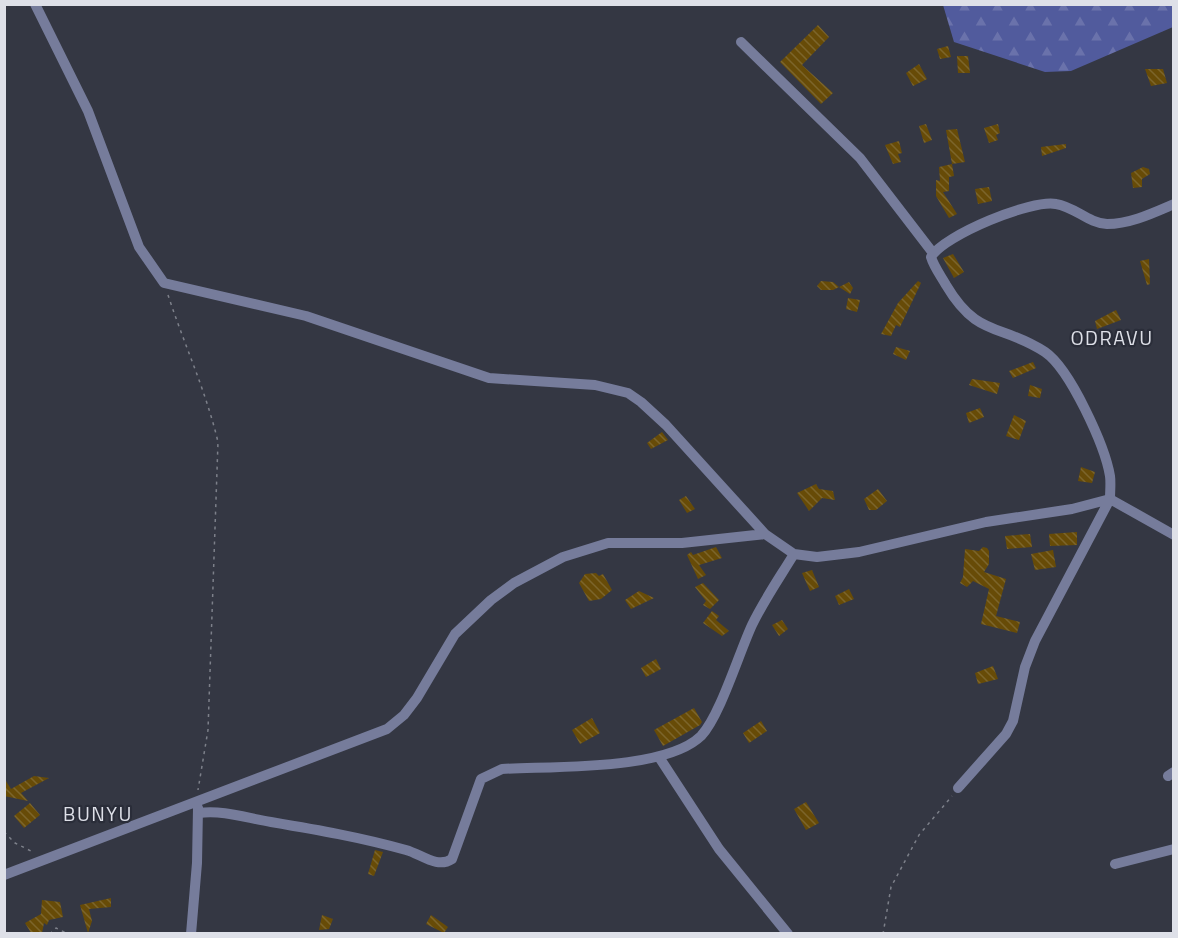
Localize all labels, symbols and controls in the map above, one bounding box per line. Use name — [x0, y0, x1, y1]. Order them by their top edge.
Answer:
district label: ODRAVU — [1070, 322, 1154, 353]
district label: BUNYU — [63, 798, 133, 829]

